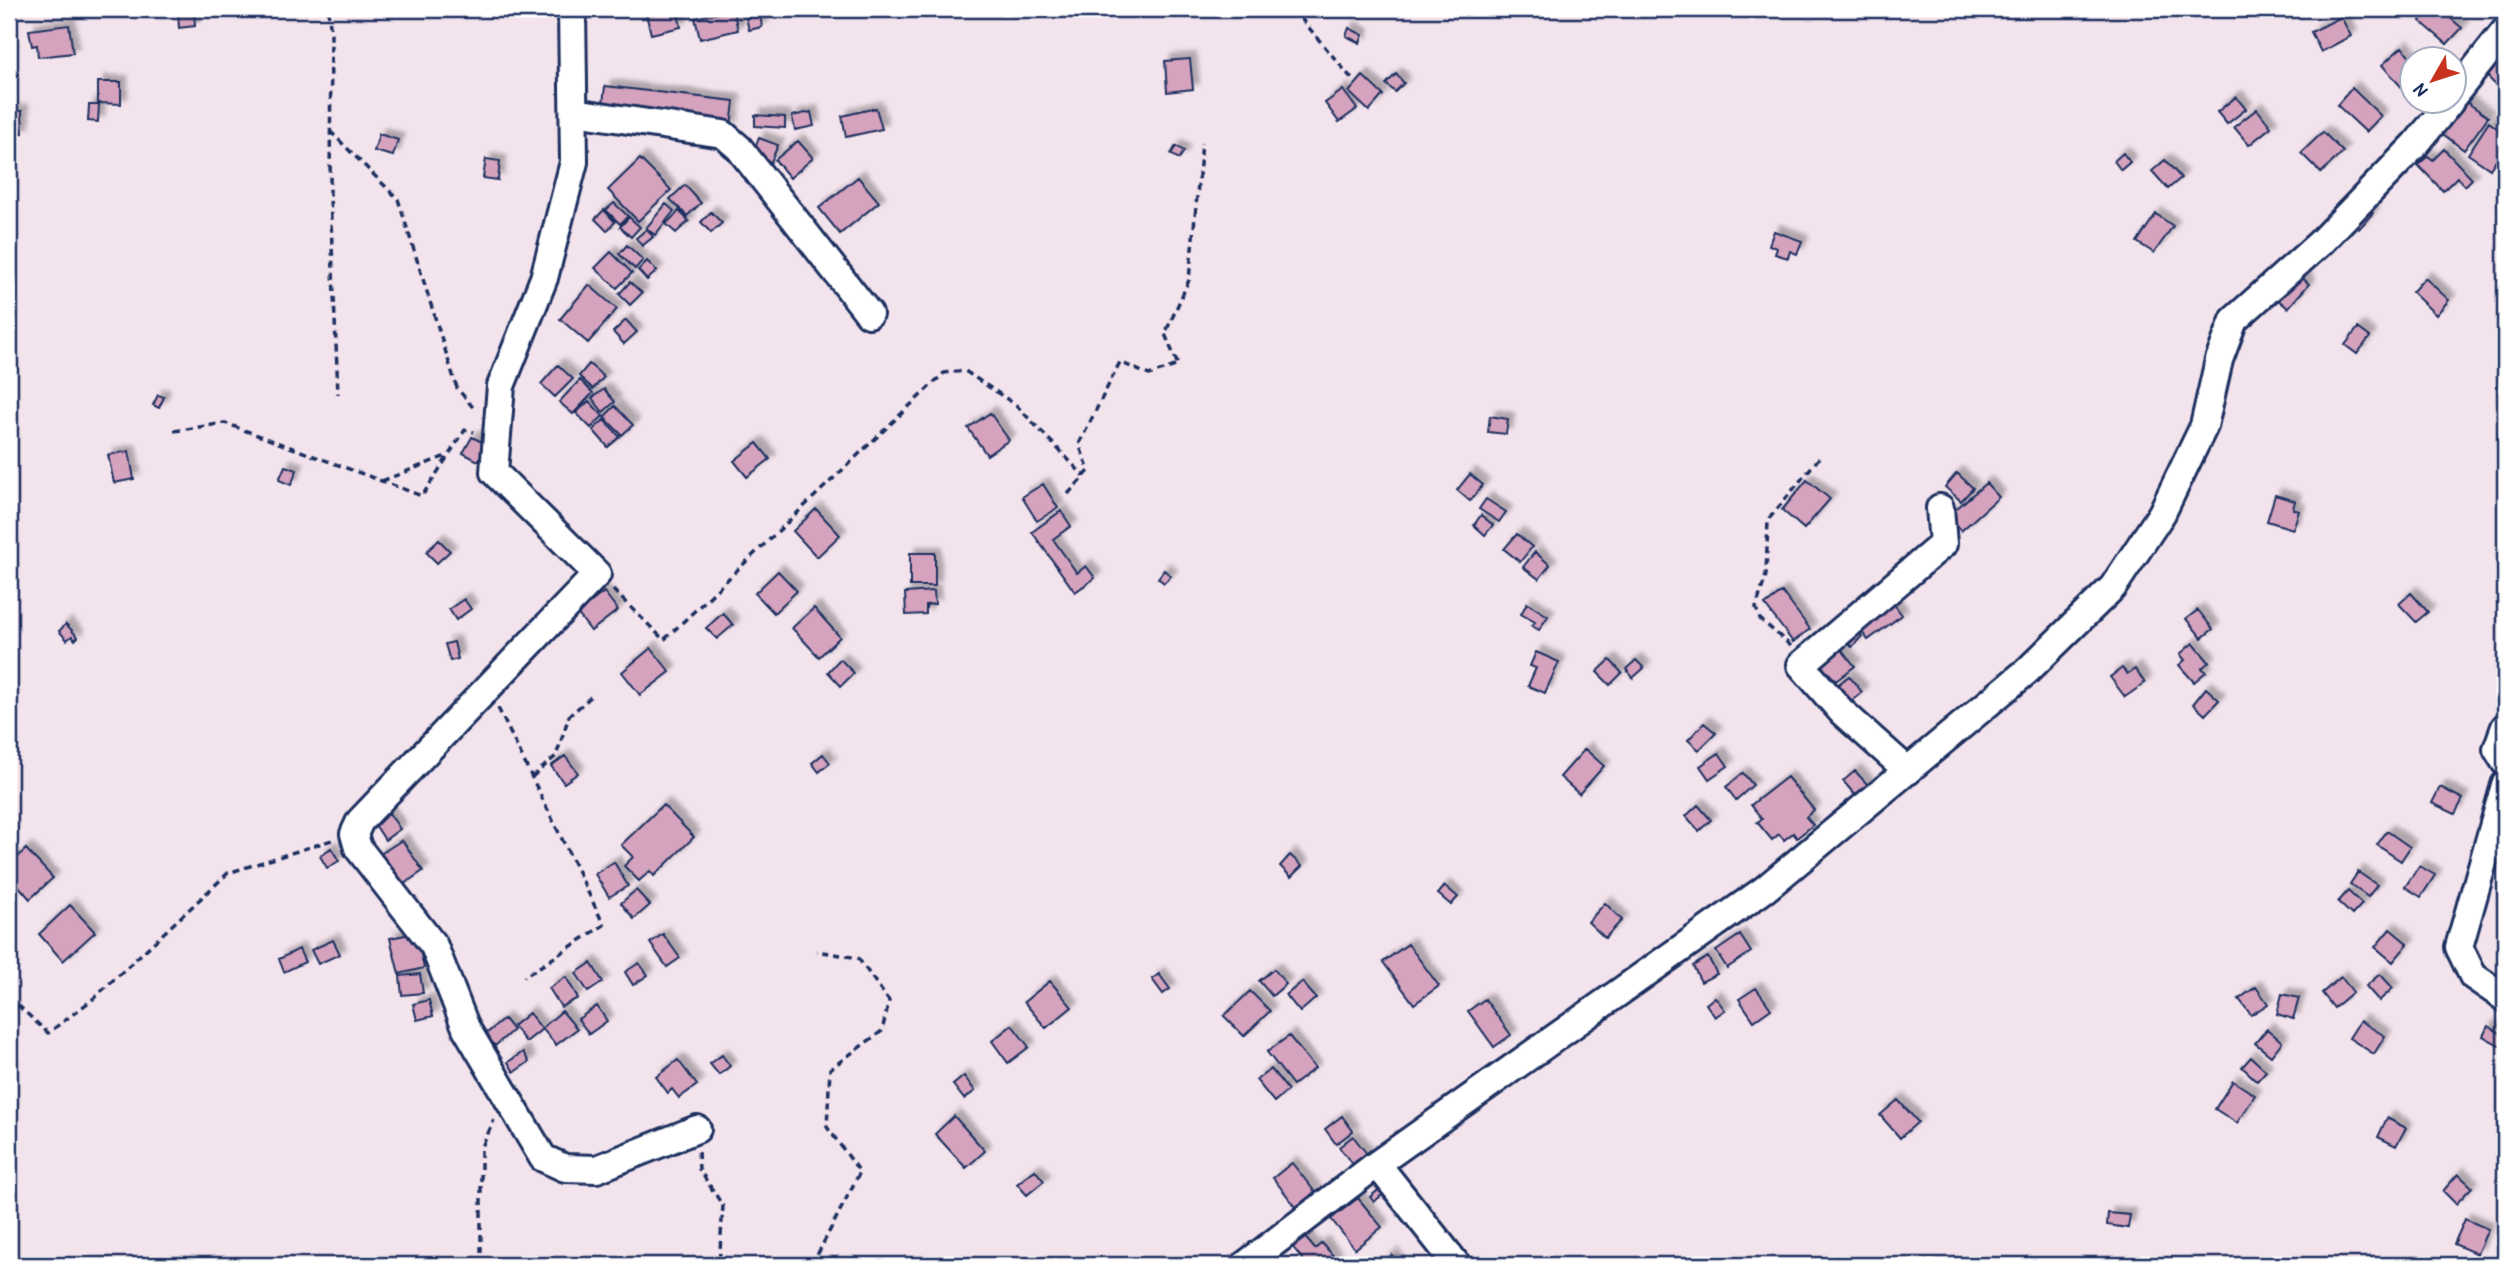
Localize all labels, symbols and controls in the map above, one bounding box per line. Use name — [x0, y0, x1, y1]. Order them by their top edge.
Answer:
north arrow — [2398, 46, 2468, 116]
text: N — [2407, 79, 2433, 103]

